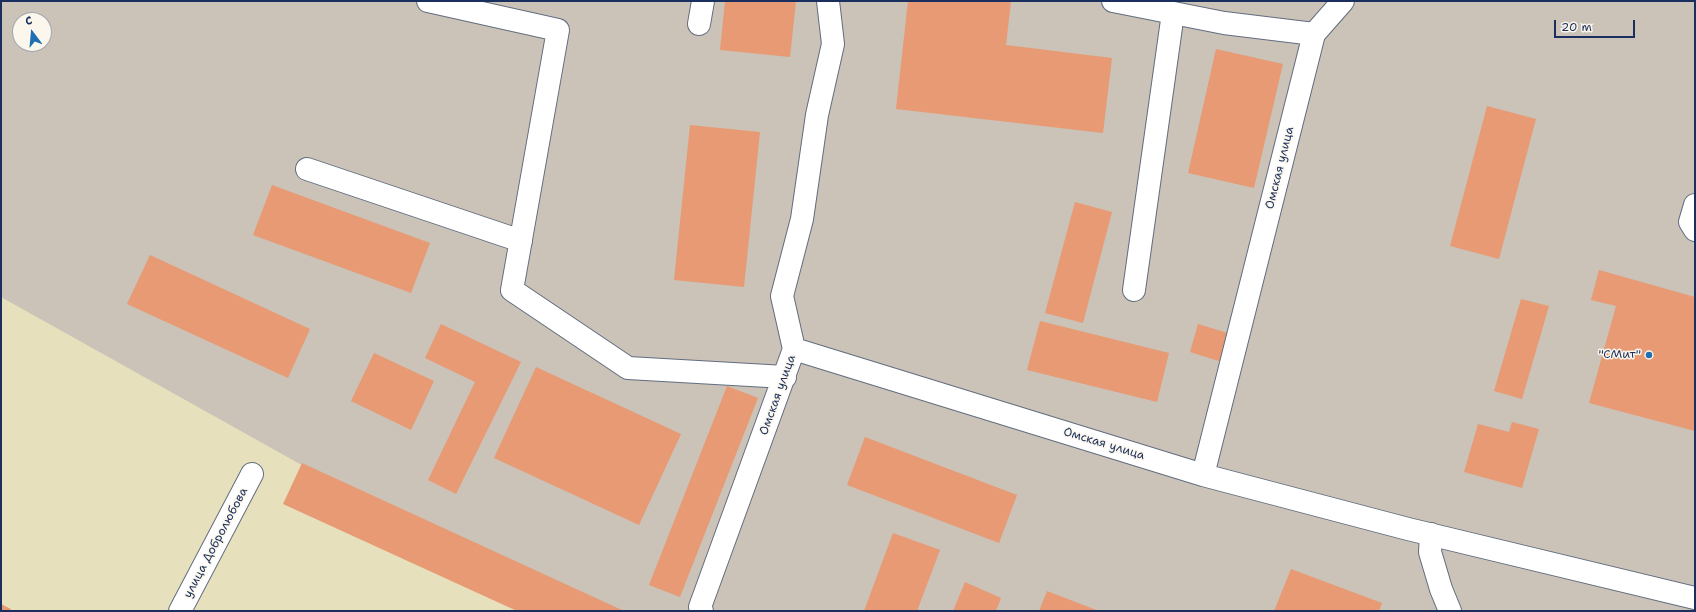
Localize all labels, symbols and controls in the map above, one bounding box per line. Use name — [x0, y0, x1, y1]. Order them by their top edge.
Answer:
north arrow — [12, 12, 52, 52]
scale bar — [1556, 12, 1637, 38]
text: С — [24, 13, 34, 29]
text: 20 m — [1561, 19, 1592, 35]
street label: Омская улица — [1263, 125, 1297, 211]
place label: "СМит" — [1598, 348, 1641, 362]
marker: "СМит" — [1644, 350, 1654, 360]
street label: Омская улица — [757, 353, 799, 437]
street label: Омская улица — [1062, 425, 1146, 463]
street label: улица Добролюбова — [181, 485, 251, 601]

